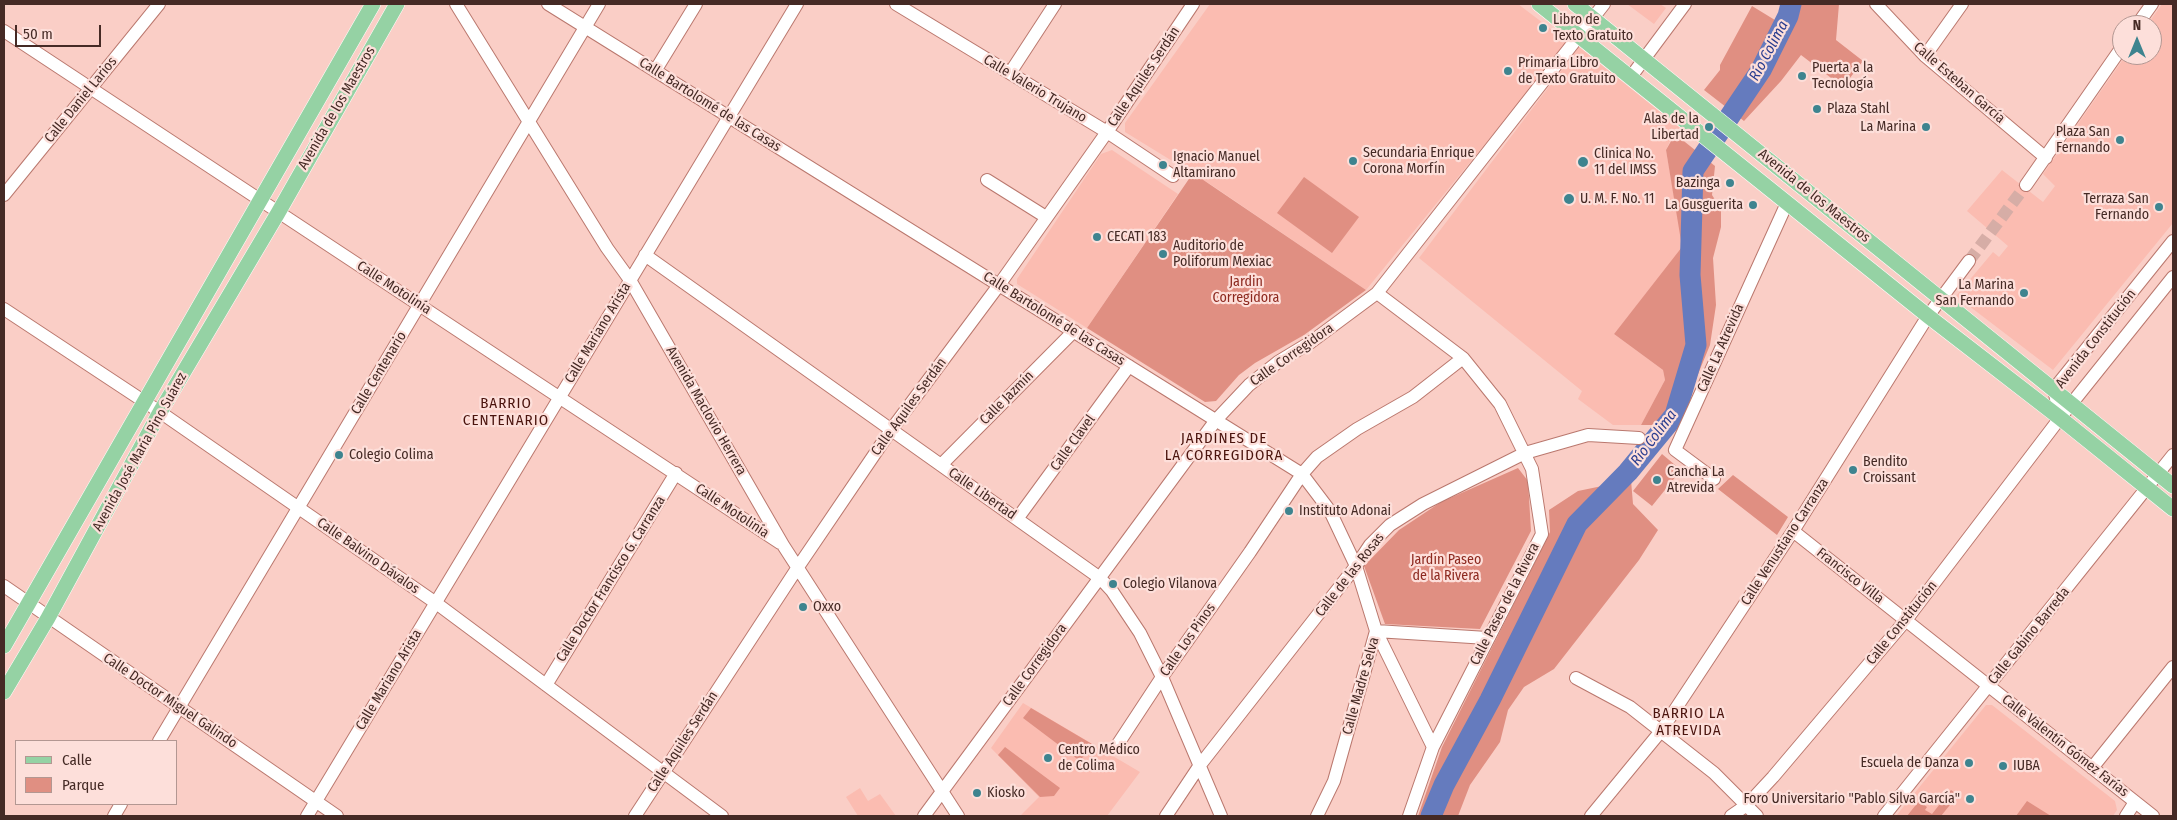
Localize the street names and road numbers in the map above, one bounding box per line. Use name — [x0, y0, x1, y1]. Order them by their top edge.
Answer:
street label: Calle Aquiles Serdán — [1104, 24, 1184, 130]
street label: Calle Esteban García — [1910, 39, 2008, 127]
street label: Avenida de los Maestros — [295, 44, 379, 172]
street label: Calle Valerio Trujano — [980, 52, 1090, 126]
street label: Calle Daniel Larios — [41, 54, 121, 146]
street label: Calle Bartolomé de las Casas — [636, 54, 784, 156]
street label: Avenida de los Maestros — [1755, 146, 1873, 246]
street label: Calle Motolinía — [354, 258, 434, 318]
street label: Calle Bartolomé de las Casas — [980, 268, 1128, 370]
street label: Calle Mariano Arista — [561, 280, 635, 386]
street label: Avenida Constitución — [2052, 286, 2140, 392]
street label: Calle La Atrevida — [1694, 301, 1748, 395]
street label: Calle Corregidora — [1247, 320, 1337, 390]
street label: Calle Centenario — [348, 329, 410, 417]
street label: Avenida Maclovio Herrera — [662, 344, 750, 478]
street label: Calle Aquiles Serdán — [868, 355, 950, 459]
street label: Calle Jazmín — [977, 368, 1037, 428]
street label: Avenida José María Pino Suárez — [89, 370, 191, 534]
street label: Calle Clavel — [1047, 412, 1099, 474]
street label: Calle Libertad — [945, 464, 1019, 524]
street label: Calle Venustiano Carranza — [1738, 475, 1832, 609]
street label: Calle Motolinía — [692, 480, 772, 542]
street label: Calle Doctor Francisco G. Carranza — [553, 493, 669, 665]
street label: Calle Balvino Dávalos — [313, 514, 423, 598]
street label: Calle de las Rosas — [1312, 530, 1388, 620]
street label: Calle Paseo de la Rivera — [1467, 540, 1543, 668]
street label: Francisco Villa — [1813, 544, 1887, 608]
street label: Calle Constitución — [1863, 578, 1941, 668]
street label: Calle Gabino Barreda — [1985, 584, 2073, 688]
street label: Calle Los Pinos — [1157, 600, 1219, 680]
street label: Calle Corregidora — [999, 620, 1071, 710]
street label: Calle Mariano Arista — [352, 627, 426, 733]
street label: Calle Madre Selva — [1339, 635, 1383, 737]
street label: Calle Doctor Miguel Galindo — [100, 650, 240, 752]
street label: Calle Aquiles Serdán — [644, 688, 722, 796]
street label: Calle Valentín Gómez Farías — [1998, 691, 2132, 801]

